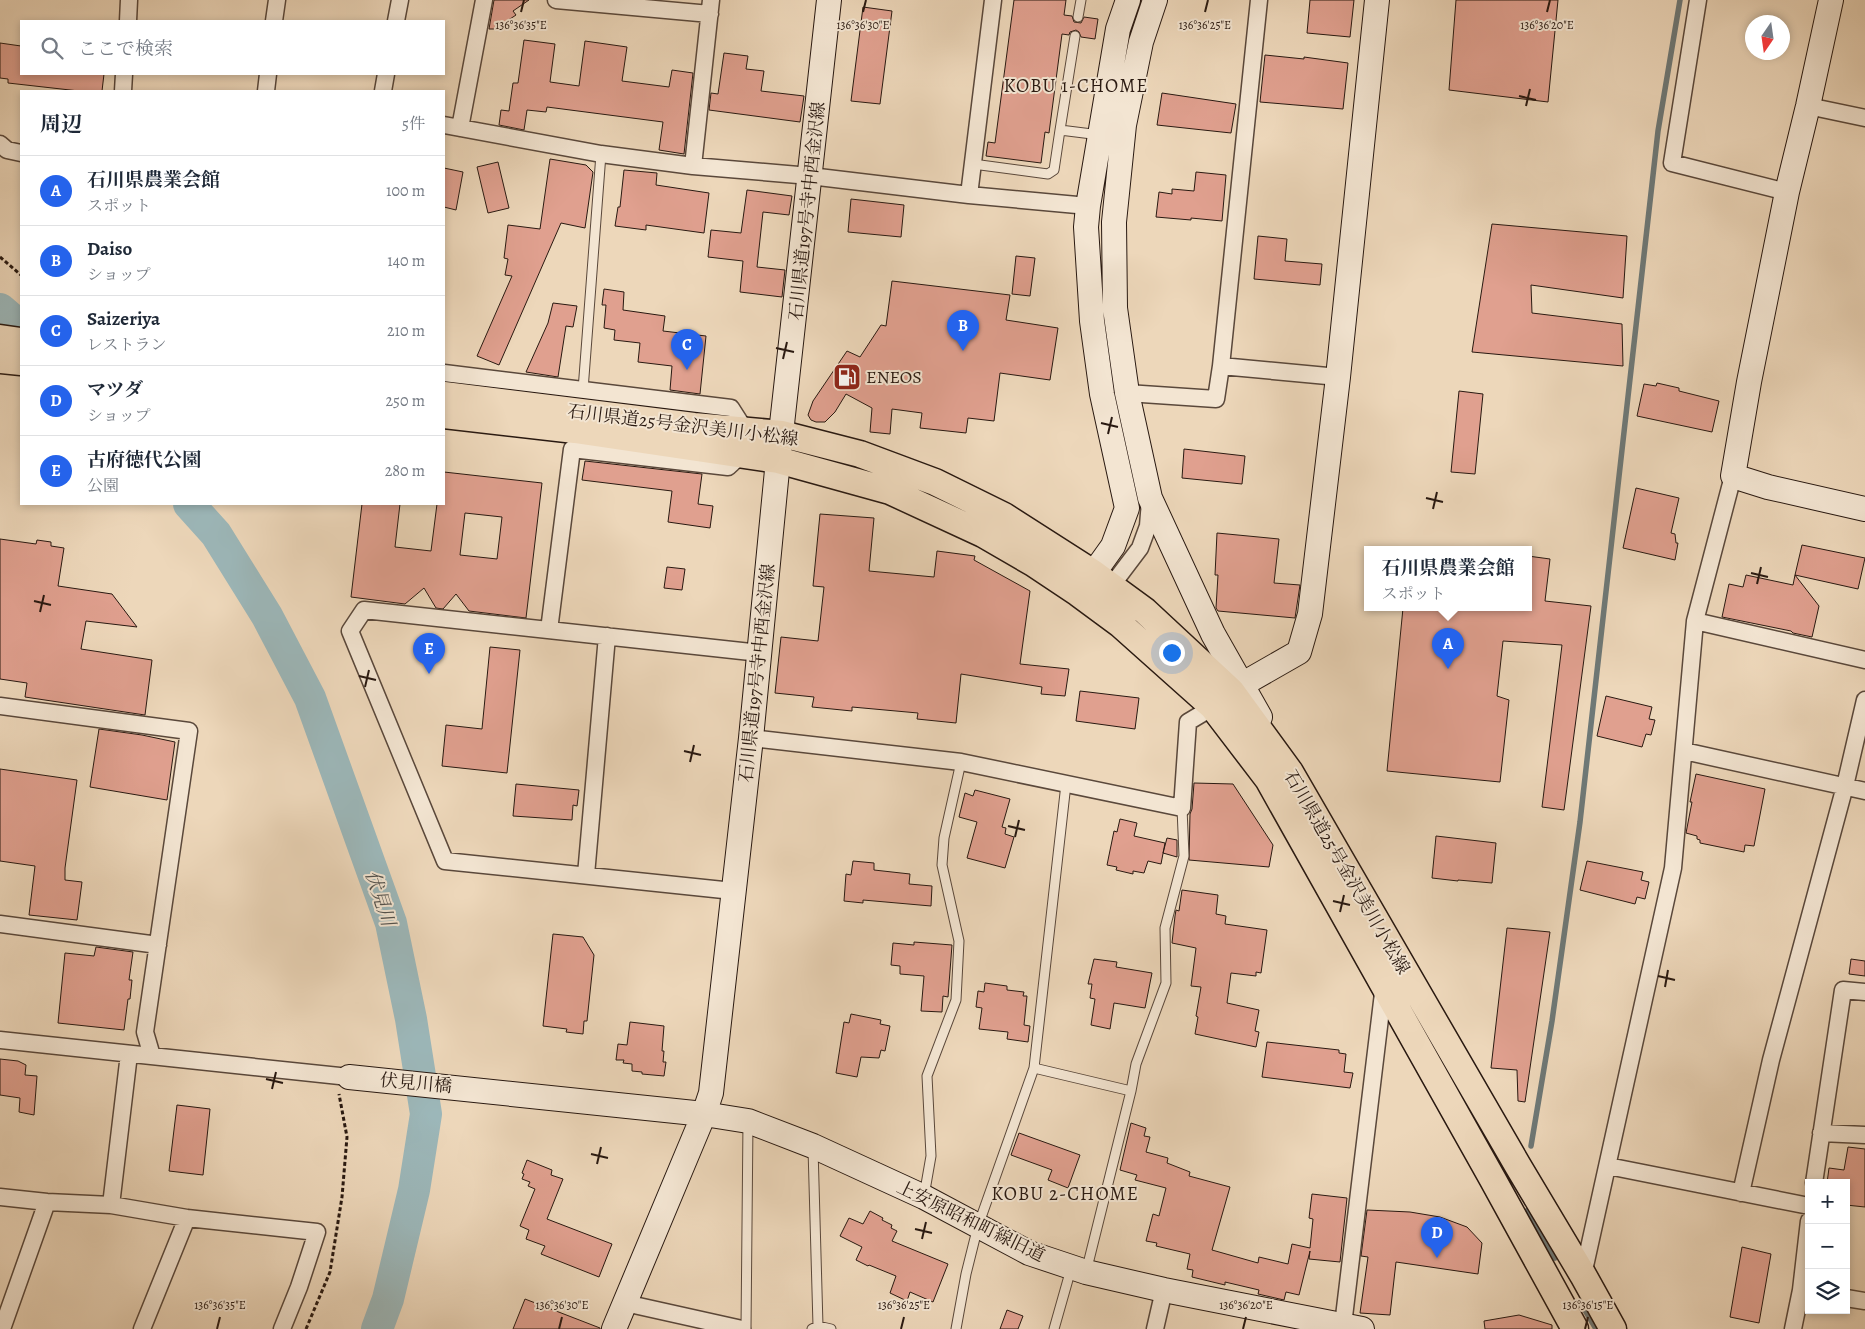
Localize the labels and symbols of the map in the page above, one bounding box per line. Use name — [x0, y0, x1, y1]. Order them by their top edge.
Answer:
north arrow — [1745, 15, 1790, 60]
text: 136°36'35"E — [495, 17, 547, 33]
text: 136°36'30"E — [837, 17, 889, 33]
text: 136°36'25"E — [1179, 17, 1231, 33]
text: 136°36'20"E — [1520, 17, 1574, 33]
district label: KOBU 1-CHOME — [1003, 73, 1149, 99]
street label: 石川県道197号寺中西金沢線 — [784, 100, 830, 322]
pin: B — [947, 310, 979, 351]
pin: C — [671, 329, 703, 370]
fuel station icon: ENEOS — [832, 362, 862, 392]
place label: ENEOS — [866, 365, 922, 389]
street label: 石川県道25号金沢美川小松線 — [566, 399, 800, 451]
street label: 石川県道197号寺中西金沢線 — [734, 562, 780, 784]
pin: A — [1432, 628, 1464, 669]
pin: E — [413, 633, 445, 674]
your location — [1159, 640, 1185, 666]
street label: 石川県道25号金沢美川小松線 — [1279, 765, 1415, 979]
water label: 伏見川 — [359, 867, 402, 931]
street label: 伏見川橋 — [379, 1068, 453, 1098]
street label: 上安原昭和町線旧道 — [893, 1175, 1049, 1267]
district label: KOBU 2-CHOME — [991, 1181, 1139, 1207]
pin: D — [1421, 1217, 1453, 1258]
text: 136°36'35"E — [194, 1297, 246, 1313]
text: 136°36'30"E — [536, 1297, 588, 1313]
text: 136°36'25"E — [878, 1297, 930, 1313]
text: 136°36'20"E — [1219, 1297, 1273, 1313]
text: 136°36'15"E — [1563, 1297, 1613, 1313]

